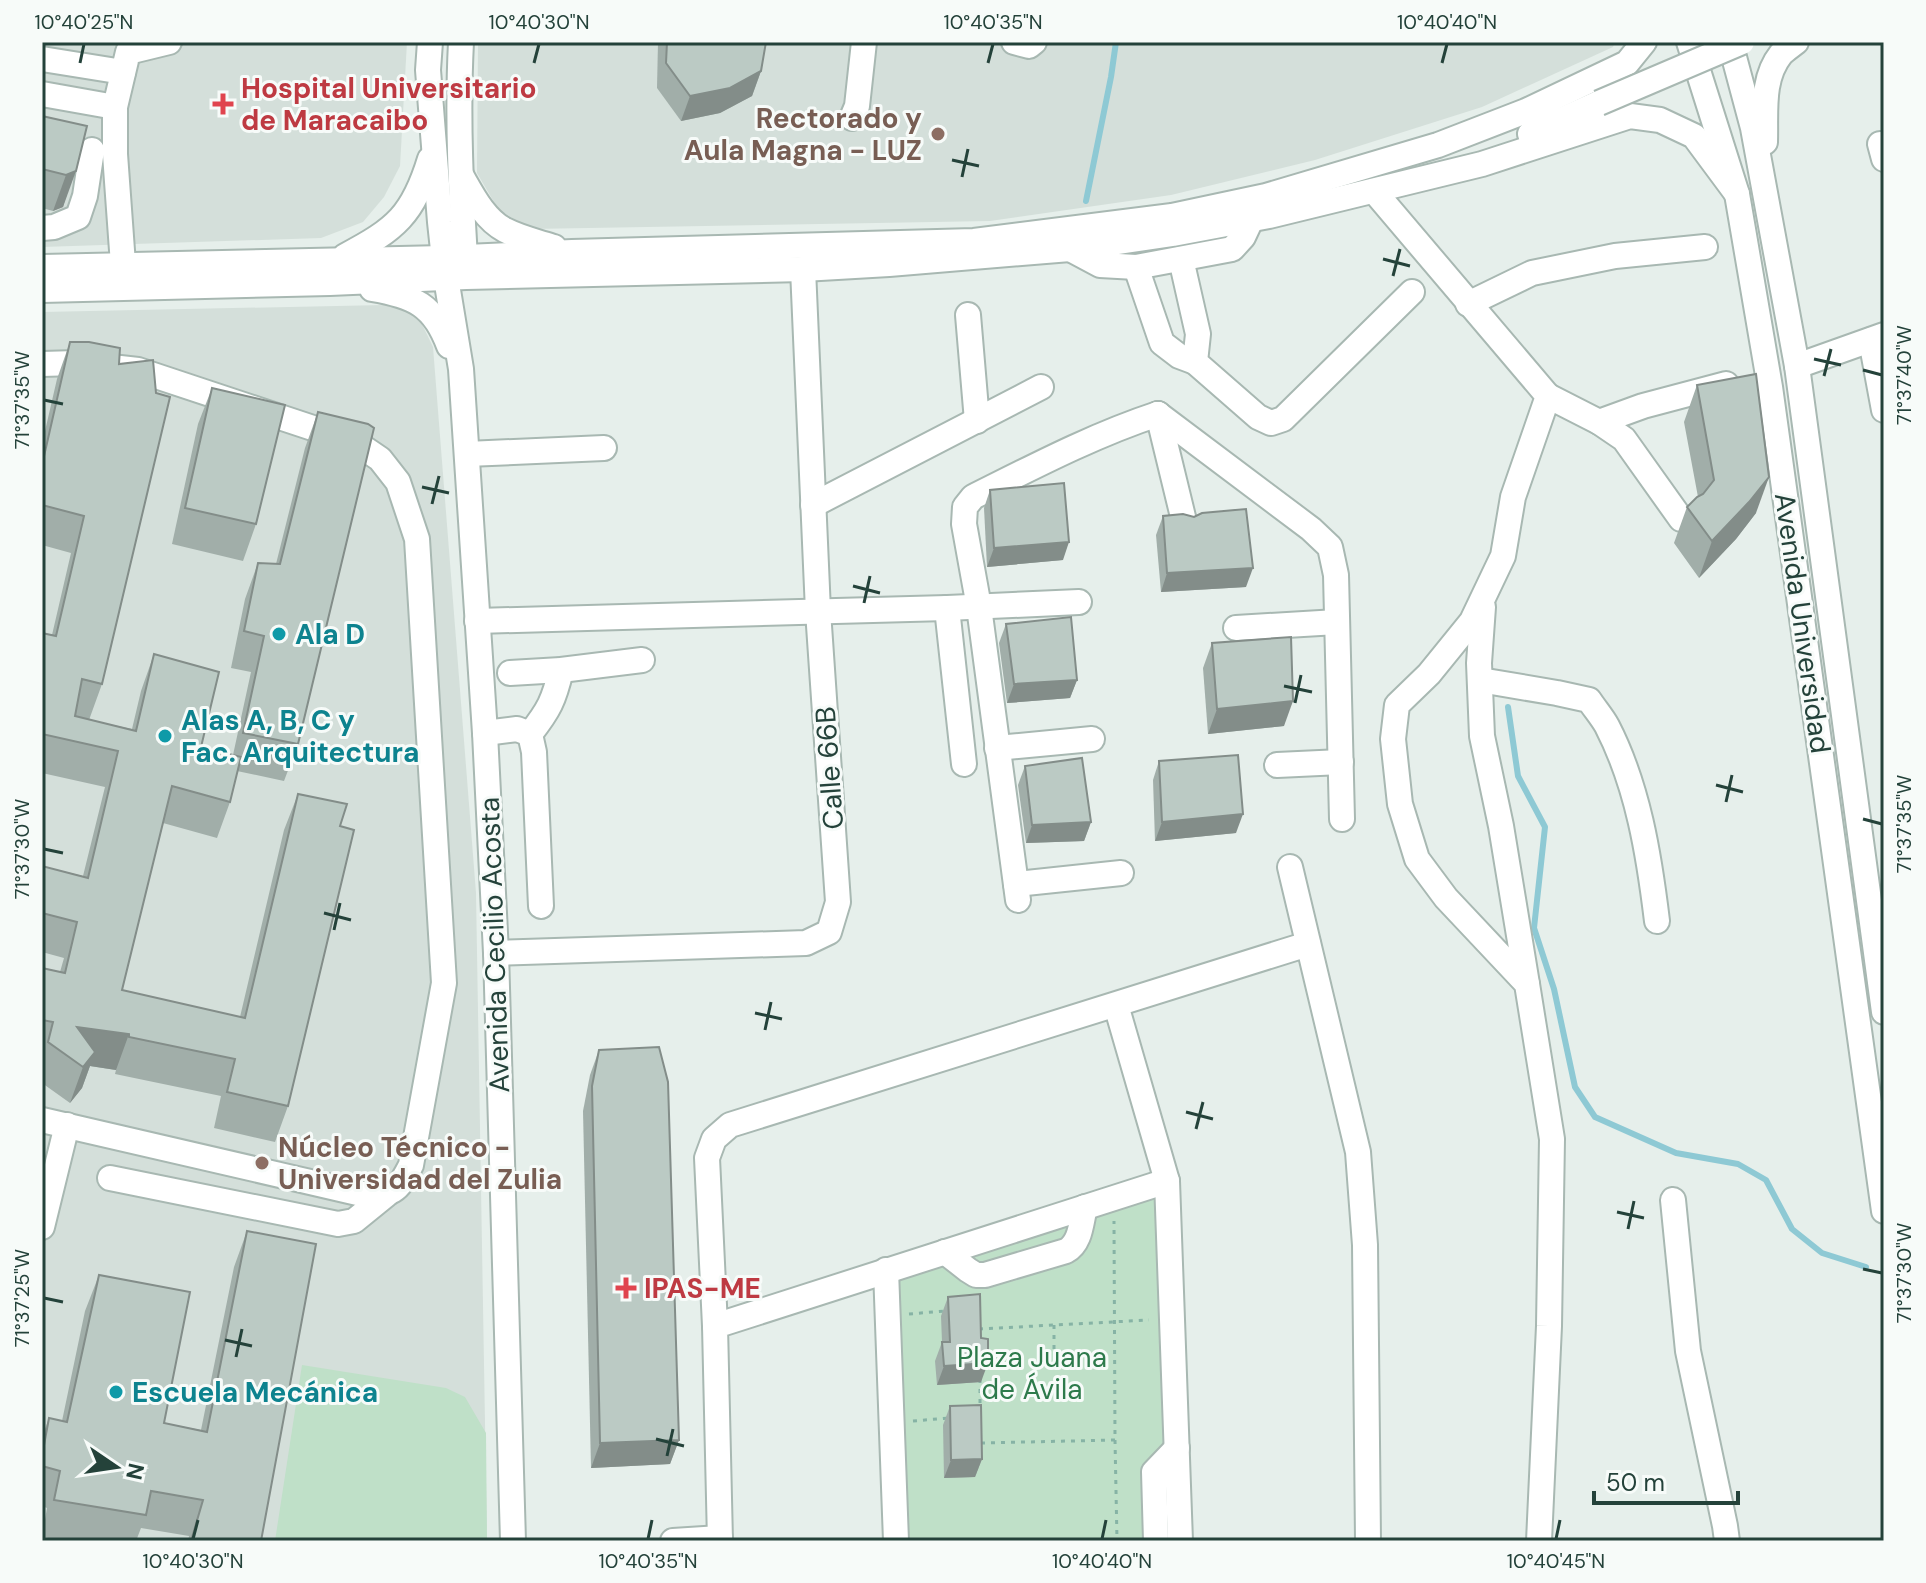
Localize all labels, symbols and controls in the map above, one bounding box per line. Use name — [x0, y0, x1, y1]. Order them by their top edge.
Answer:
text: 10°40'25"N — [35, 9, 133, 35]
text: 10°40'30"N — [489, 9, 589, 35]
text: 10°40'35"N — [943, 9, 1043, 35]
text: 10°40'40"N — [1397, 9, 1497, 35]
place label: Hospital Universitario de Maracaibo — [241, 70, 536, 139]
marker: Hospital Universitario de Maracaibo — [212, 93, 234, 115]
place label: Rectorado y Aula Magna - LUZ — [684, 100, 922, 169]
marker: Rectorado y Aula Magna - LUZ — [929, 125, 947, 143]
text: 71°37'40"W — [1891, 325, 1917, 425]
text: 71°37'35"W — [9, 351, 35, 449]
street label: Avenida Universidad — [1766, 490, 1839, 756]
place label: Ala D — [295, 616, 365, 653]
marker: Ala D — [270, 625, 288, 643]
place label: Alas A, B, C y Fac. Arquitectura — [181, 702, 419, 771]
street label: Calle 66B — [807, 705, 852, 831]
marker: Alas A, B, C y Fac. Arquitectura — [156, 727, 174, 745]
text: 71°37'35"W — [1891, 775, 1917, 873]
street label: Avenida Cecilio Acosta — [471, 796, 518, 1094]
text: 71°37'30"W — [9, 799, 35, 899]
place label: Núcleo Técnico - Universidad del Zulia — [278, 1129, 562, 1198]
marker: Núcleo Técnico - Universidad del Zulia — [253, 1154, 271, 1172]
text: 71°37'30"W — [1891, 1223, 1917, 1323]
text: 71°37'25"W — [9, 1249, 35, 1347]
place label: IPAS-ME — [644, 1270, 761, 1307]
marker: IPAS-ME — [615, 1277, 637, 1299]
park label: Plaza Juana de Ávila — [957, 1339, 1107, 1408]
place label: Escuela Mecánica — [132, 1374, 378, 1411]
marker: Escuela Mecánica — [107, 1383, 125, 1401]
north arrow — [76, 1427, 156, 1507]
scale bar — [1594, 1455, 1738, 1505]
text: N — [119, 1460, 151, 1482]
text: 50 m — [1606, 1467, 1665, 1498]
text: 10°40'30"N — [143, 1548, 243, 1574]
text: 10°40'35"N — [598, 1548, 698, 1574]
text: 10°40'40"N — [1052, 1548, 1152, 1574]
text: 10°40'45"N — [1507, 1548, 1605, 1574]

